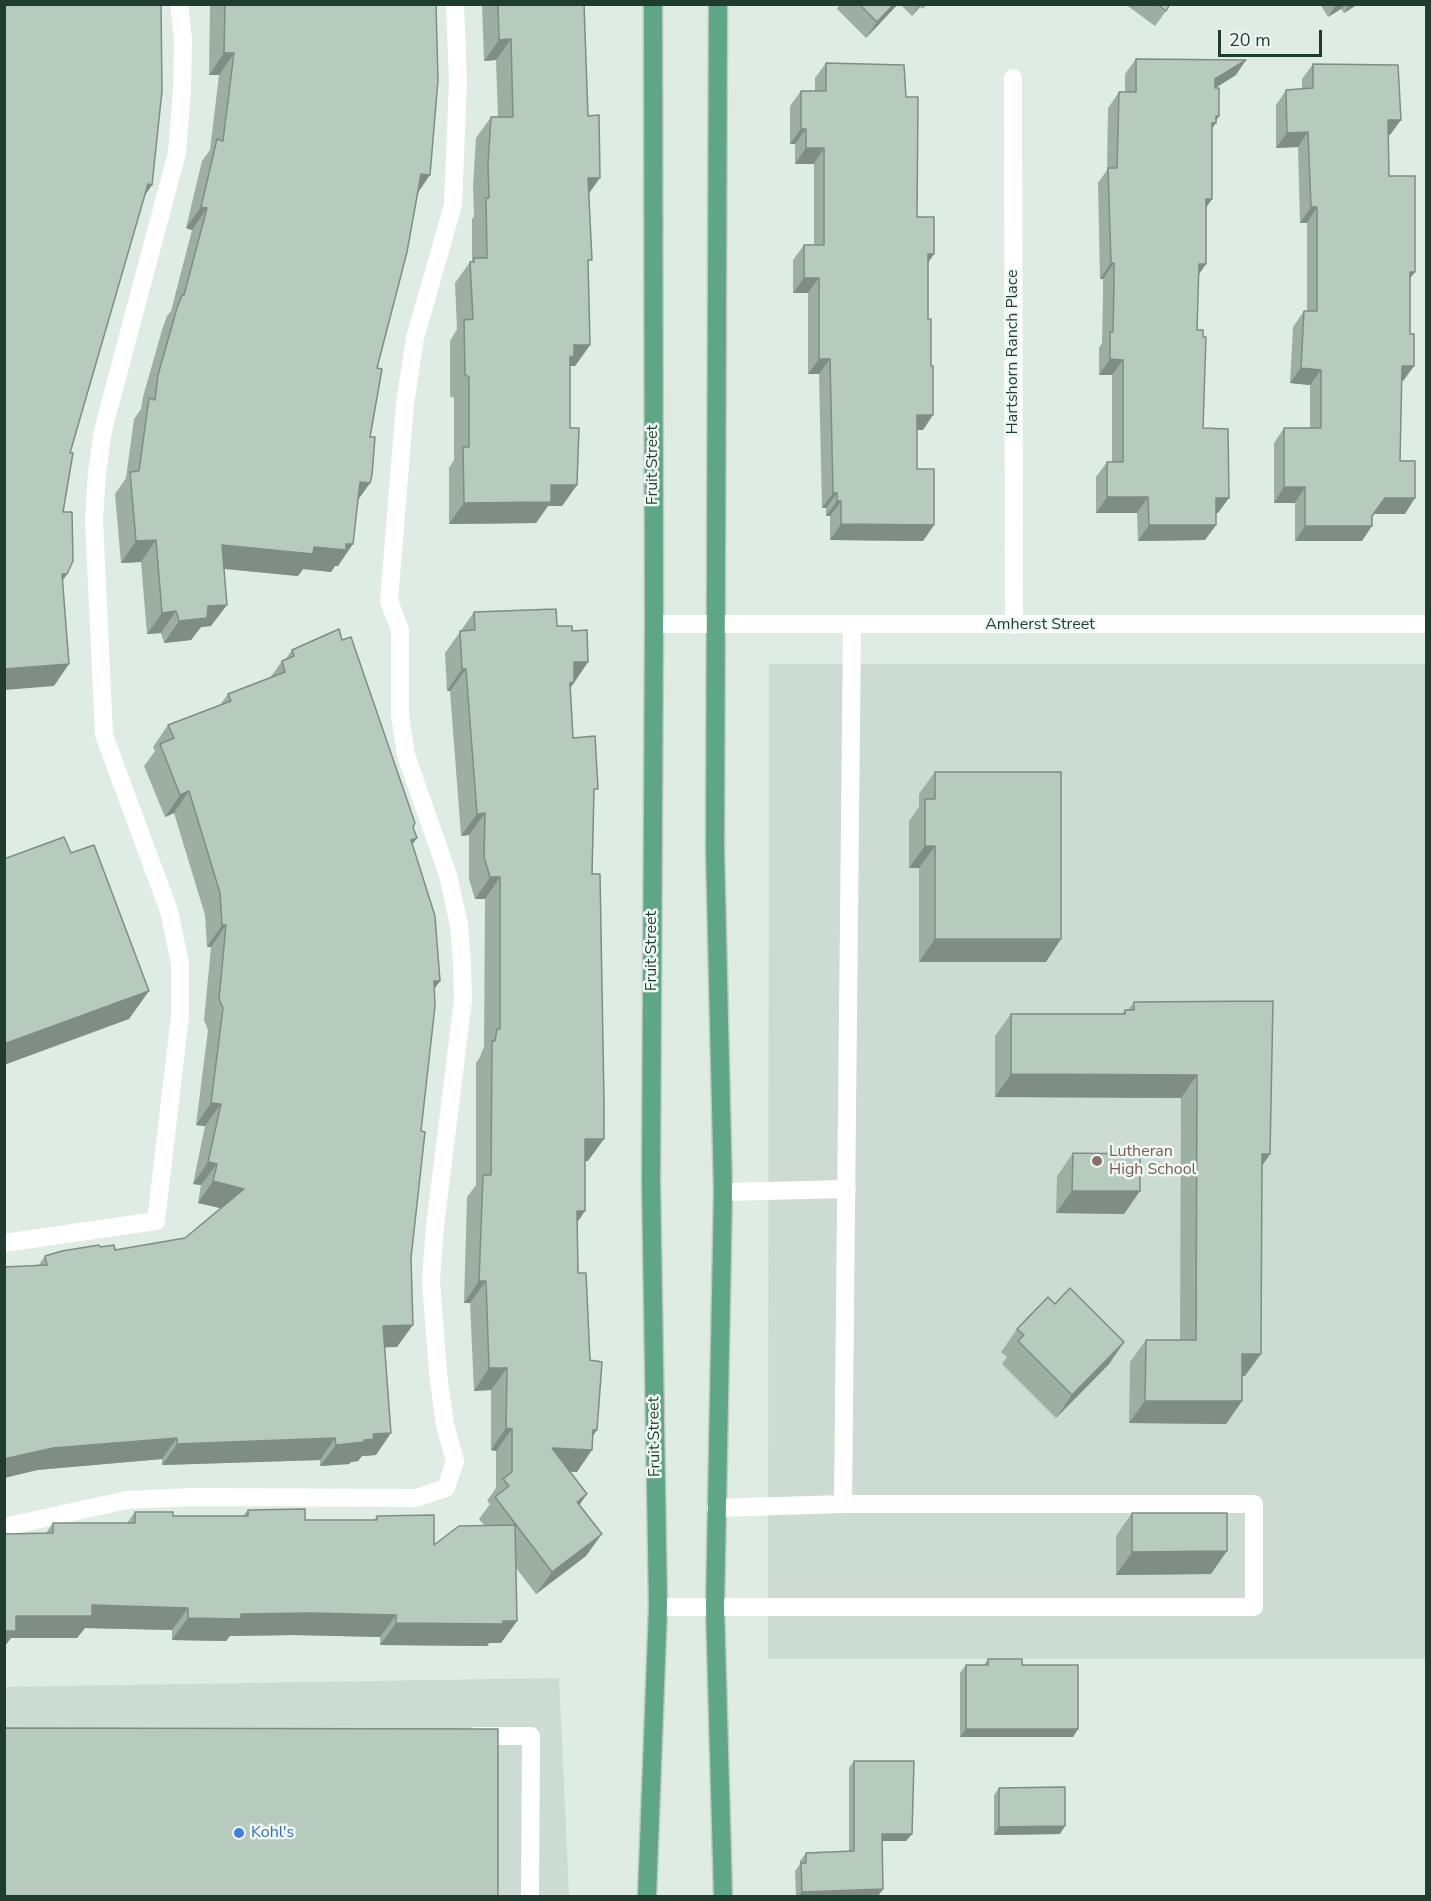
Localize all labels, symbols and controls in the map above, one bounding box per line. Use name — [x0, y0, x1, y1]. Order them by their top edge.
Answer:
scale bar — [1221, 18, 1324, 56]
text: 20 m — [1229, 28, 1271, 52]
street label: Hartshorn Ranch Place — [1003, 270, 1023, 434]
street label: Fruit Street — [643, 425, 663, 505]
street label: Amherst Street — [985, 615, 1095, 635]
street label: Fruit Street — [642, 911, 662, 991]
place label: Lutheran High School — [1109, 1142, 1196, 1180]
marker: Lutheran High School — [1090, 1154, 1104, 1168]
street label: Fruit Street — [645, 1397, 665, 1477]
place label: Kohl's — [251, 1823, 294, 1843]
marker: Kohl's — [232, 1826, 246, 1840]

